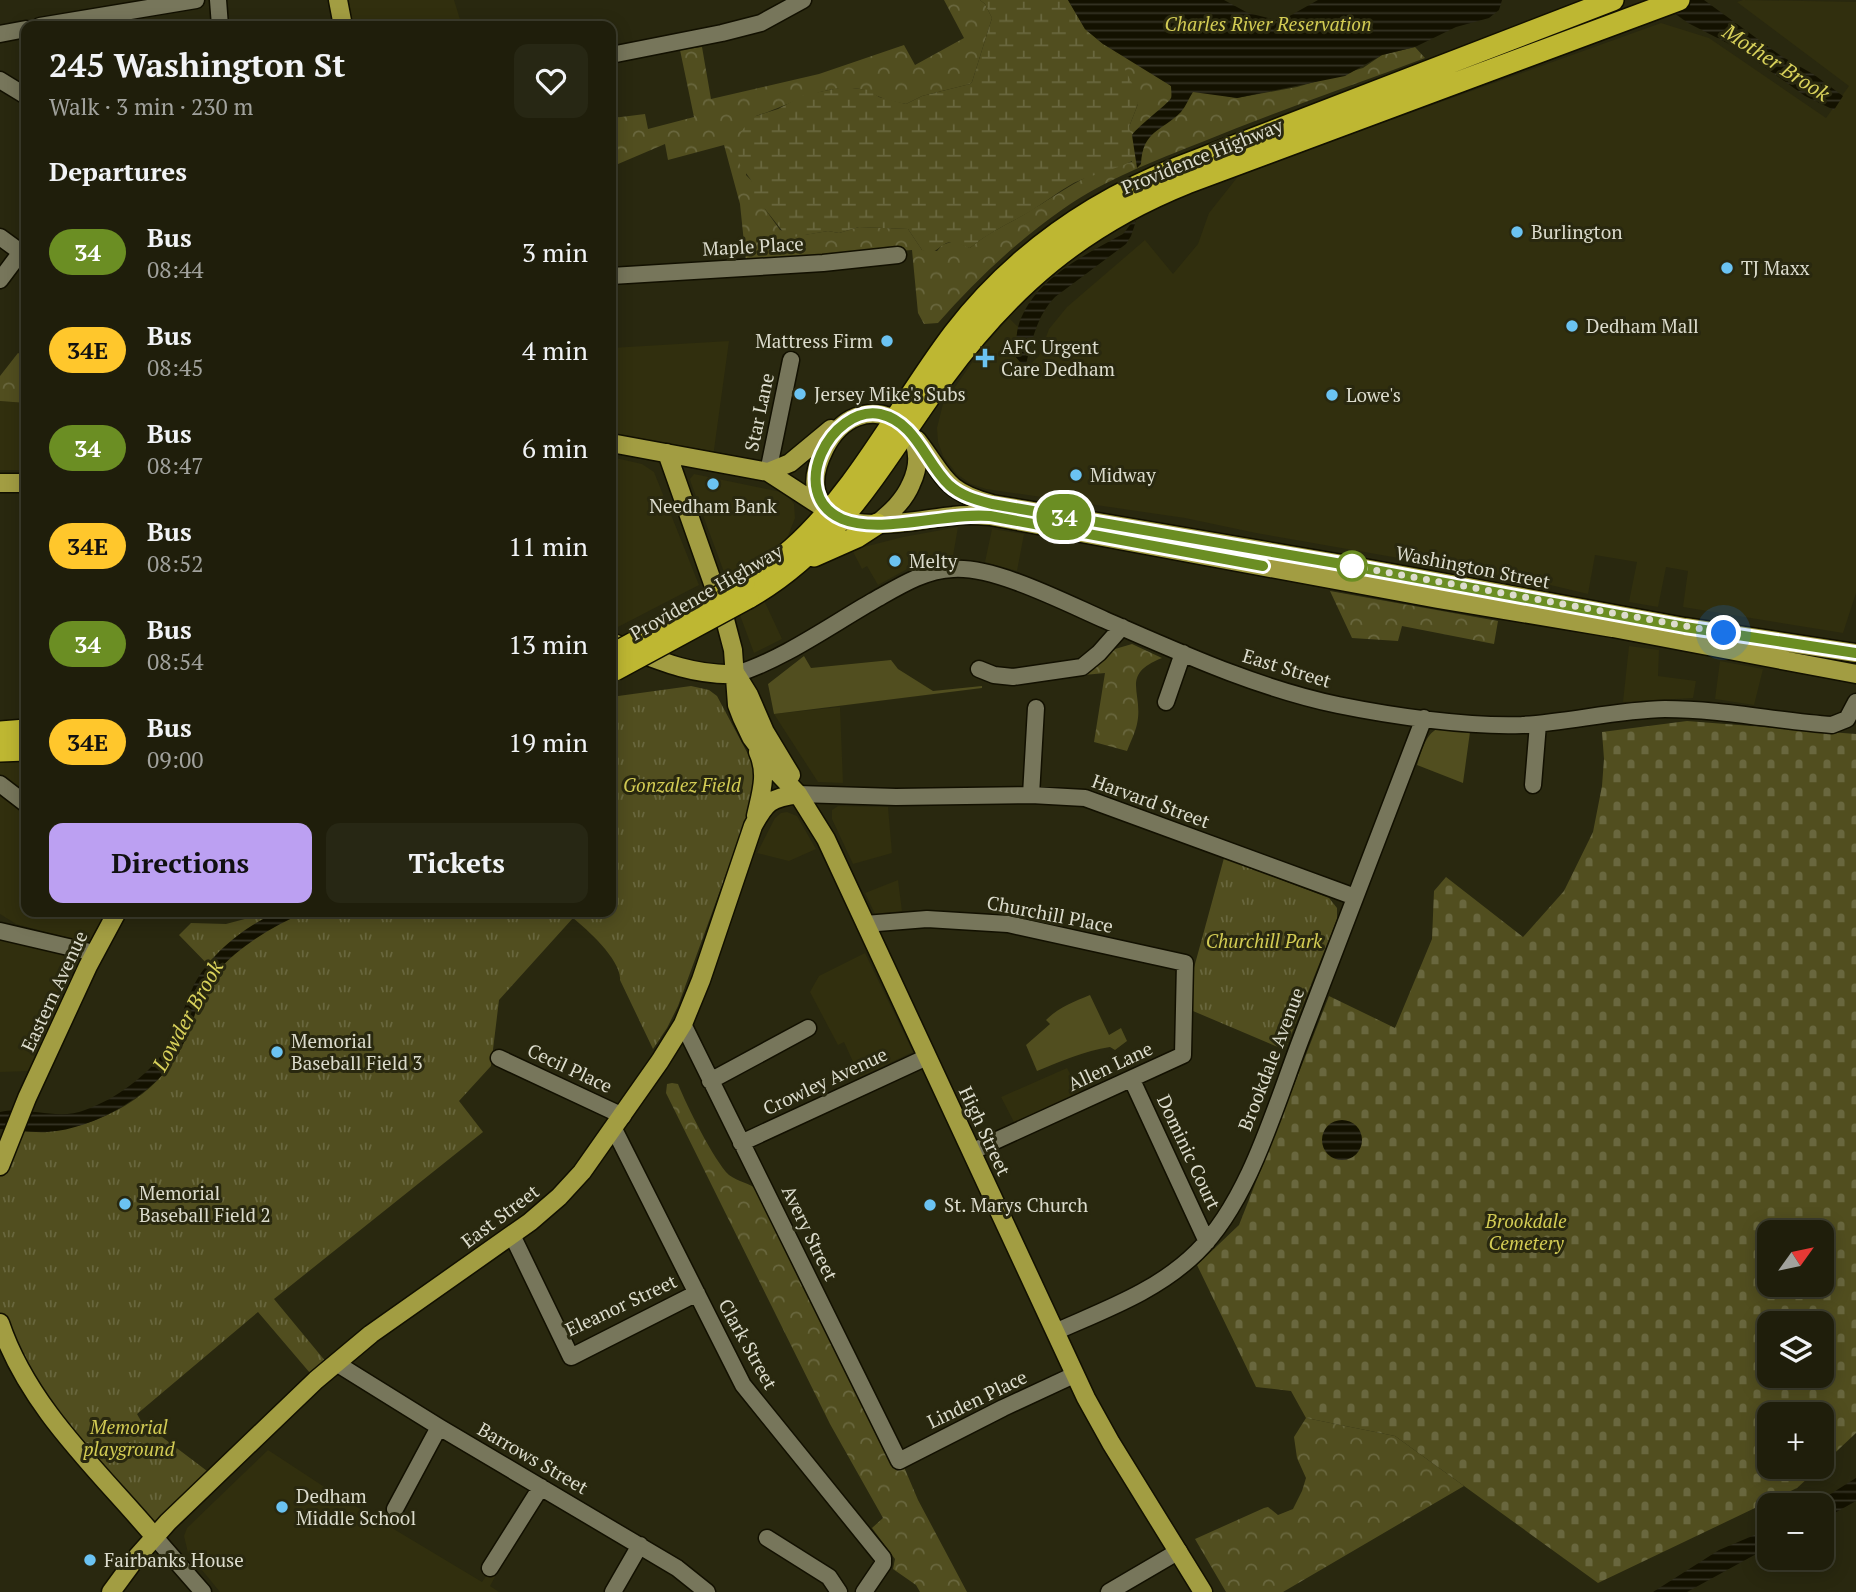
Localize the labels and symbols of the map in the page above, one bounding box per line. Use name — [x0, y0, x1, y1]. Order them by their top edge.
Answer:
park label: Charles River Reservation — [1165, 11, 1371, 36]
water label: Mother Brook — [1717, 17, 1836, 108]
street label: Providence Highway — [1117, 112, 1287, 199]
place label: Burlington — [1531, 219, 1622, 244]
marker: Burlington — [1509, 224, 1525, 240]
street label: Maple Place — [702, 230, 804, 261]
place label: TJ Maxx — [1741, 255, 1810, 280]
marker: TJ Maxx — [1719, 260, 1735, 276]
place label: Dedham Mall — [1586, 313, 1699, 338]
marker: Dedham Mall — [1564, 318, 1580, 334]
place label: Mattress Firm — [755, 328, 874, 353]
marker: Mattress Firm — [879, 333, 895, 349]
place label: AFC Urgent Care Dedham — [1001, 334, 1116, 381]
marker: AFC Urgent Care Dedham — [975, 348, 995, 368]
street label: Star Lane — [738, 370, 779, 453]
place label: Jersey Mike's Subs — [814, 381, 966, 406]
place label: Lowe's — [1346, 382, 1401, 407]
marker: Jersey Mike's Subs — [792, 386, 808, 402]
marker: Lowe's — [1324, 387, 1340, 403]
place label: Midway — [1090, 462, 1156, 487]
marker: Midway — [1068, 467, 1084, 483]
marker: Needham Bank — [705, 476, 721, 492]
place label: Needham Bank — [649, 493, 777, 518]
line badge: 34 — [1032, 494, 1096, 540]
street label: Providence Highway — [625, 538, 787, 645]
street label: Washington Street — [1394, 539, 1552, 594]
place label: Melty — [909, 548, 958, 573]
unlabelled marker — [1337, 551, 1367, 581]
marker: Melty — [887, 553, 903, 569]
your location — [1706, 615, 1741, 650]
street label: East Street — [1240, 642, 1334, 693]
street label: Harvard Street — [1089, 768, 1213, 833]
park label: Gonzalez Field — [623, 772, 742, 797]
street label: Churchill Place — [985, 889, 1115, 938]
street label: Eastern Avenue — [15, 926, 92, 1055]
park label: Churchill Park — [1206, 928, 1323, 953]
water label: Lowder Brook — [145, 954, 230, 1077]
street label: Brookdale Avenue — [1232, 984, 1309, 1134]
place label: Memorial Baseball Field 3 — [291, 1028, 423, 1075]
street label: Allen Lane — [1063, 1035, 1156, 1096]
street label: Cecil Place — [524, 1037, 617, 1098]
street label: Crowley Avenue — [758, 1041, 891, 1120]
marker: Memorial Baseball Field 3 — [269, 1044, 285, 1060]
street label: High Street — [954, 1082, 1017, 1180]
street label: Dominic Court — [1152, 1090, 1227, 1213]
street label: East Street — [456, 1178, 544, 1253]
place label: Memorial Baseball Field 2 — [139, 1180, 271, 1227]
street label: Avery Street — [777, 1181, 844, 1285]
place label: St. Marys Church — [944, 1192, 1088, 1217]
marker: Memorial Baseball Field 2 — [117, 1196, 133, 1212]
marker: St. Marys Church — [922, 1197, 938, 1213]
park label: Brookdale Cemetery — [1484, 1208, 1567, 1255]
north arrow — [1757, 1220, 1834, 1297]
street label: Eleanor Street — [561, 1268, 681, 1341]
street label: Clark Street — [713, 1294, 784, 1394]
street label: Linden Place — [923, 1364, 1031, 1433]
park label: Memorial playground — [83, 1414, 176, 1461]
street label: Barrows Street — [474, 1416, 593, 1499]
place label: Dedham Middle School — [296, 1483, 416, 1530]
marker: Dedham Middle School — [274, 1499, 290, 1515]
place label: Fairbanks House — [104, 1547, 244, 1572]
marker: Fairbanks House — [82, 1552, 98, 1568]

